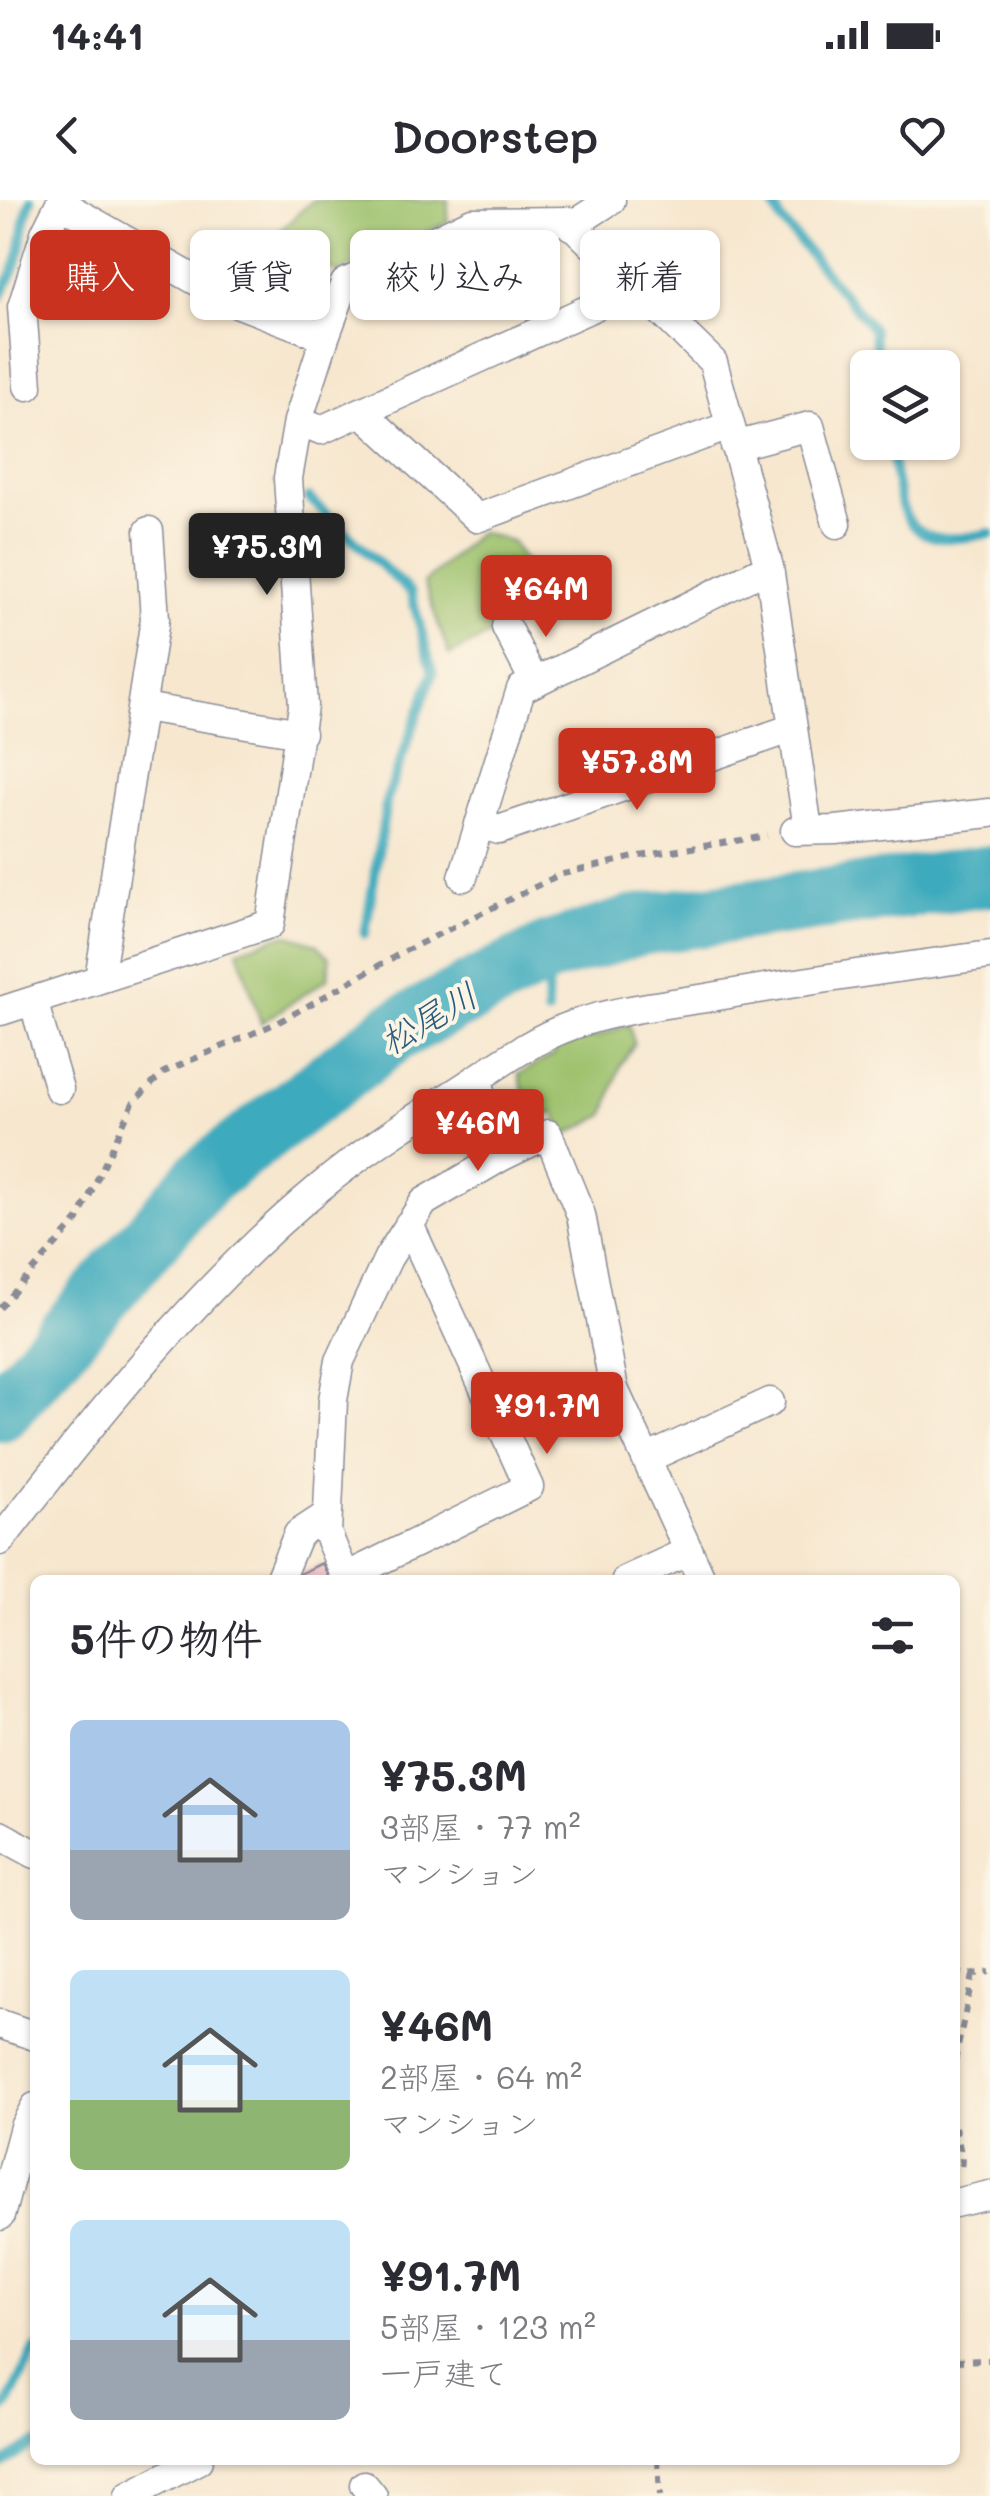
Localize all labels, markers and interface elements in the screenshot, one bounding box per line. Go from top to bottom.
text: 14:41 [50,10,144,60]
text: Doorstep [392,106,598,164]
icon: back [40,108,95,163]
icon: heart [895,108,950,163]
chip: 購入 [30,230,170,320]
chip: 賃貸 [190,230,330,320]
chip: 絞り込み [350,230,560,320]
chip: 新着 [580,230,720,320]
map controls [850,350,960,460]
button: layers [850,350,960,460]
pin: ¥75.3M [186,513,348,598]
text: ¥75.3M [211,524,323,566]
pin: ¥64M [487,555,605,640]
text: ¥64M [503,566,589,608]
pin: ¥57.8M [556,728,718,813]
text: ¥57.8M [580,739,694,781]
water label: 松尾川 [371,971,485,1063]
pin: ¥46M [419,1089,537,1174]
text: ¥46M [435,1100,521,1142]
pin: ¥91.7M [466,1372,628,1457]
text: ¥91.7M [493,1383,601,1425]
icon: filters [865,1608,920,1663]
text: 5件の物件 [70,1610,263,1665]
text: ¥75.3M [380,1747,528,1802]
icon: home [150,1760,270,1880]
text: 3部屋 · 77 m² [380,1805,581,1847]
text: マンション [380,1851,539,1893]
text: ¥46M [380,1997,494,2052]
icon: home [150,2010,270,2130]
text: 2部屋 · 64 m² [380,2055,582,2097]
text: マンション [380,2101,539,2143]
text: ¥91.7M [380,2247,522,2302]
icon: home [150,2260,270,2380]
text: 5部屋 · 123 m² [380,2305,596,2347]
text: 一戸建て [380,2351,508,2393]

